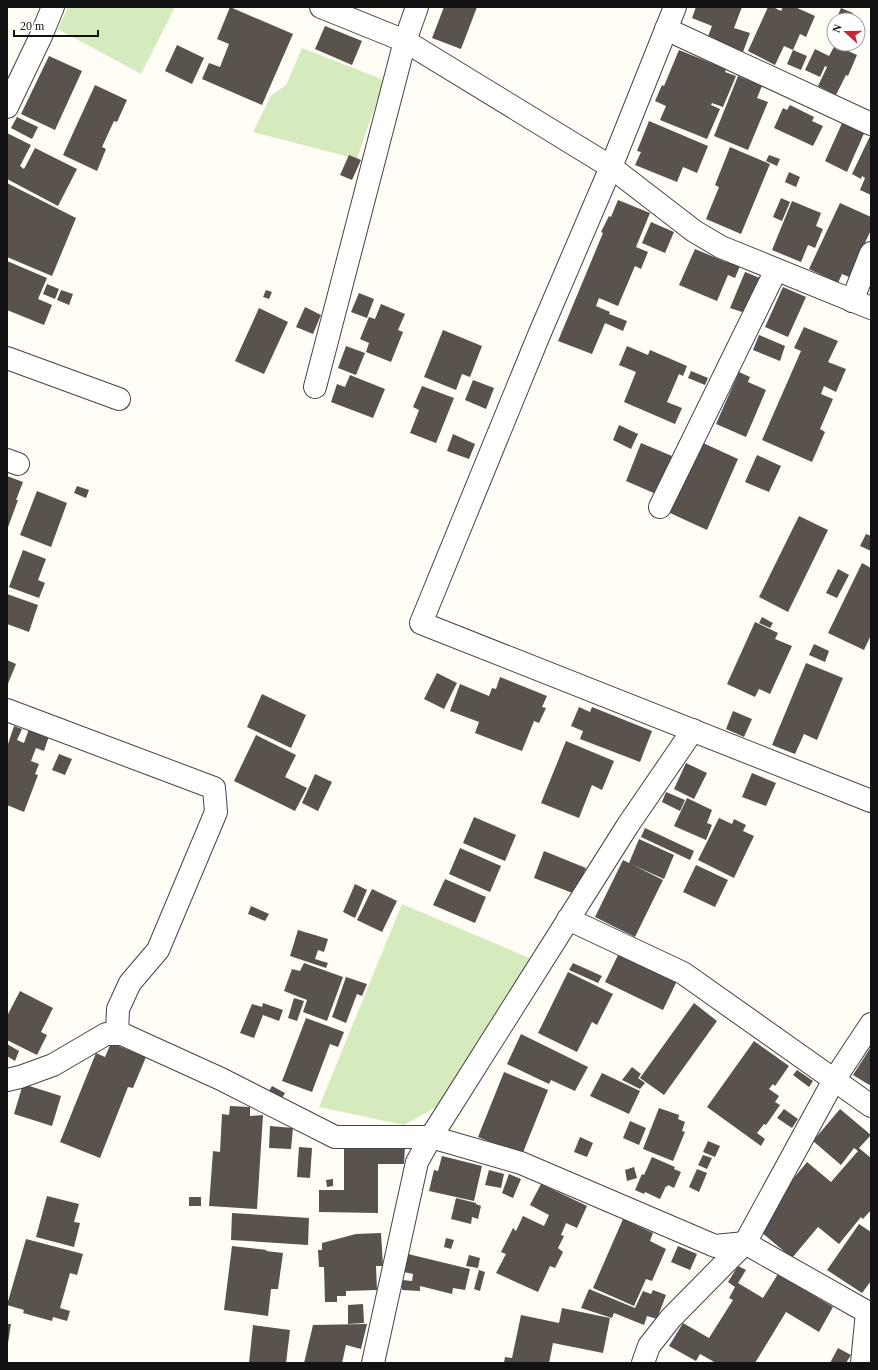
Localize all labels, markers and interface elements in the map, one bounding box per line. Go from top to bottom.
scale bar [14,12,98,38]
north arrow [826,12,866,52]
text: 20 m [20,19,45,33]
text: N [830,23,844,34]

